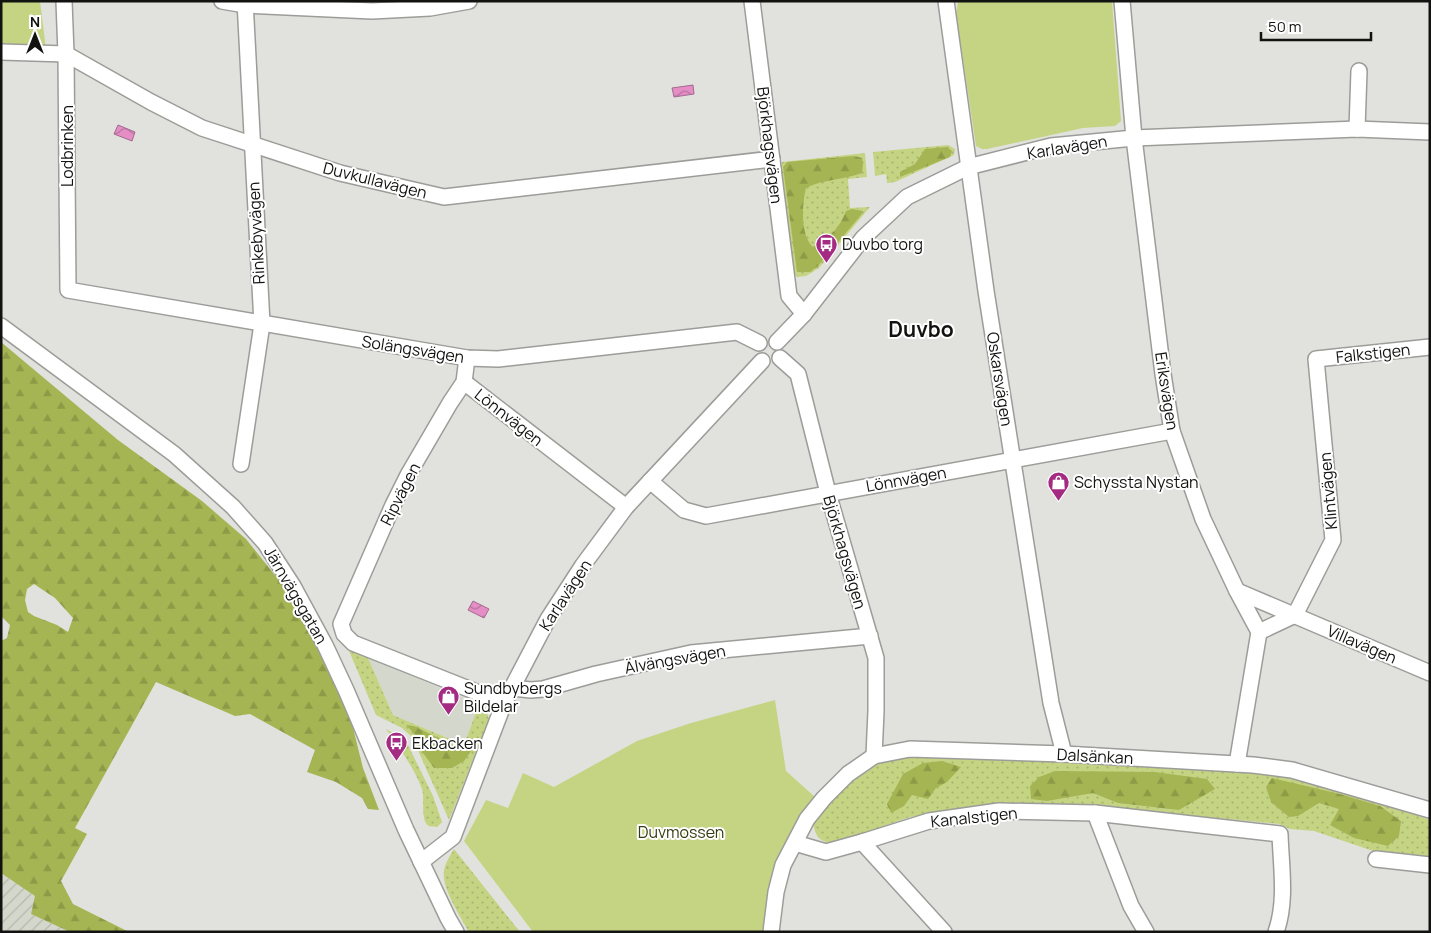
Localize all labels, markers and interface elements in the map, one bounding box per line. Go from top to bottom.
north arrow [10,10,60,60]
scale bar [1261,10,1371,42]
text: N [30,12,40,31]
text: 50 m [1268,16,1302,37]
street label: Björkhagsvägen [752,85,788,205]
street label: Lodbrinken [56,105,78,187]
street label: Karlavägen [1025,130,1109,164]
street label: Duvkullavägen [321,156,429,204]
street label: Rinkebyvägen [242,181,270,285]
bus stop icon: Duvbo torg [814,232,838,263]
place label: Duvbo torg [842,233,923,255]
district label: Duvbo [888,315,954,343]
street label: Solängsvägen [360,330,466,368]
street label: Oskarsvägen [982,330,1018,428]
street label: Falkstigen [1335,338,1411,368]
street label: Eriksvägen [1150,350,1184,432]
street label: Lönnvägen [470,383,548,451]
street label: Klintvägen [1314,451,1342,531]
street label: Ripvägen [375,459,425,529]
street label: Lönnvägen [864,461,948,497]
shop icon: Schyssta Nystan [1046,470,1070,501]
place label: Schyssta Nystan [1074,471,1199,493]
street label: Björkhagsvägen [818,492,872,612]
street label: Järnvägsgatan [259,542,333,648]
street label: Karlavägen [534,555,596,635]
street label: Villavägen [1324,619,1400,669]
street label: Älvängsvägen [623,639,727,679]
place label: Sundbybergs Bildelar [464,677,562,717]
shop icon: Sundbybergs Bildelar [436,685,460,716]
bus stop icon: Ekbacken [384,731,408,762]
place label: Ekbacken [412,732,483,754]
street label: Dalsänkan [1056,743,1134,769]
street label: Kanalstigen [930,802,1018,832]
park label: Duvmossen [638,821,724,843]

